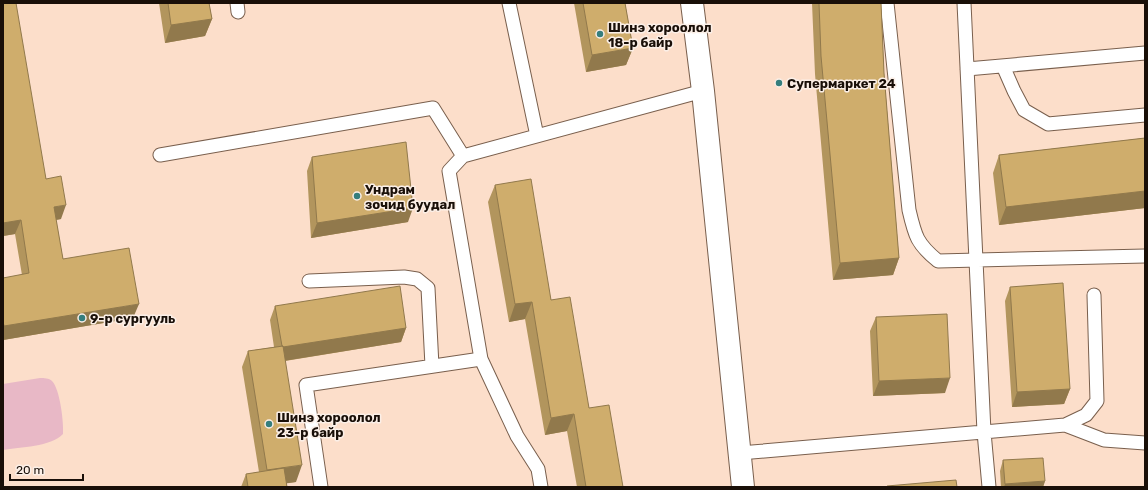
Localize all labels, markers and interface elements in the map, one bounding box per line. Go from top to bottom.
place label: Шинэ хороолол 18-р байр [608,20,712,50]
marker: Шинэ хороолол 18-р байр [595,29,605,39]
place label: Супермаркет 24 [787,76,896,91]
marker: Супермаркет 24 [774,78,784,88]
place label: Ундрам зочид буудал [365,182,455,212]
marker: Ундрам зочид буудал [352,191,362,201]
place label: 9-р сургууль [90,311,175,326]
marker: 9-р сургууль [77,313,87,323]
place label: Шинэ хороолол 23-р байр [277,410,381,440]
marker: Шинэ хороолол 23-р байр [264,419,274,429]
scale bar [10,456,83,482]
text: 20 m [16,463,44,477]

